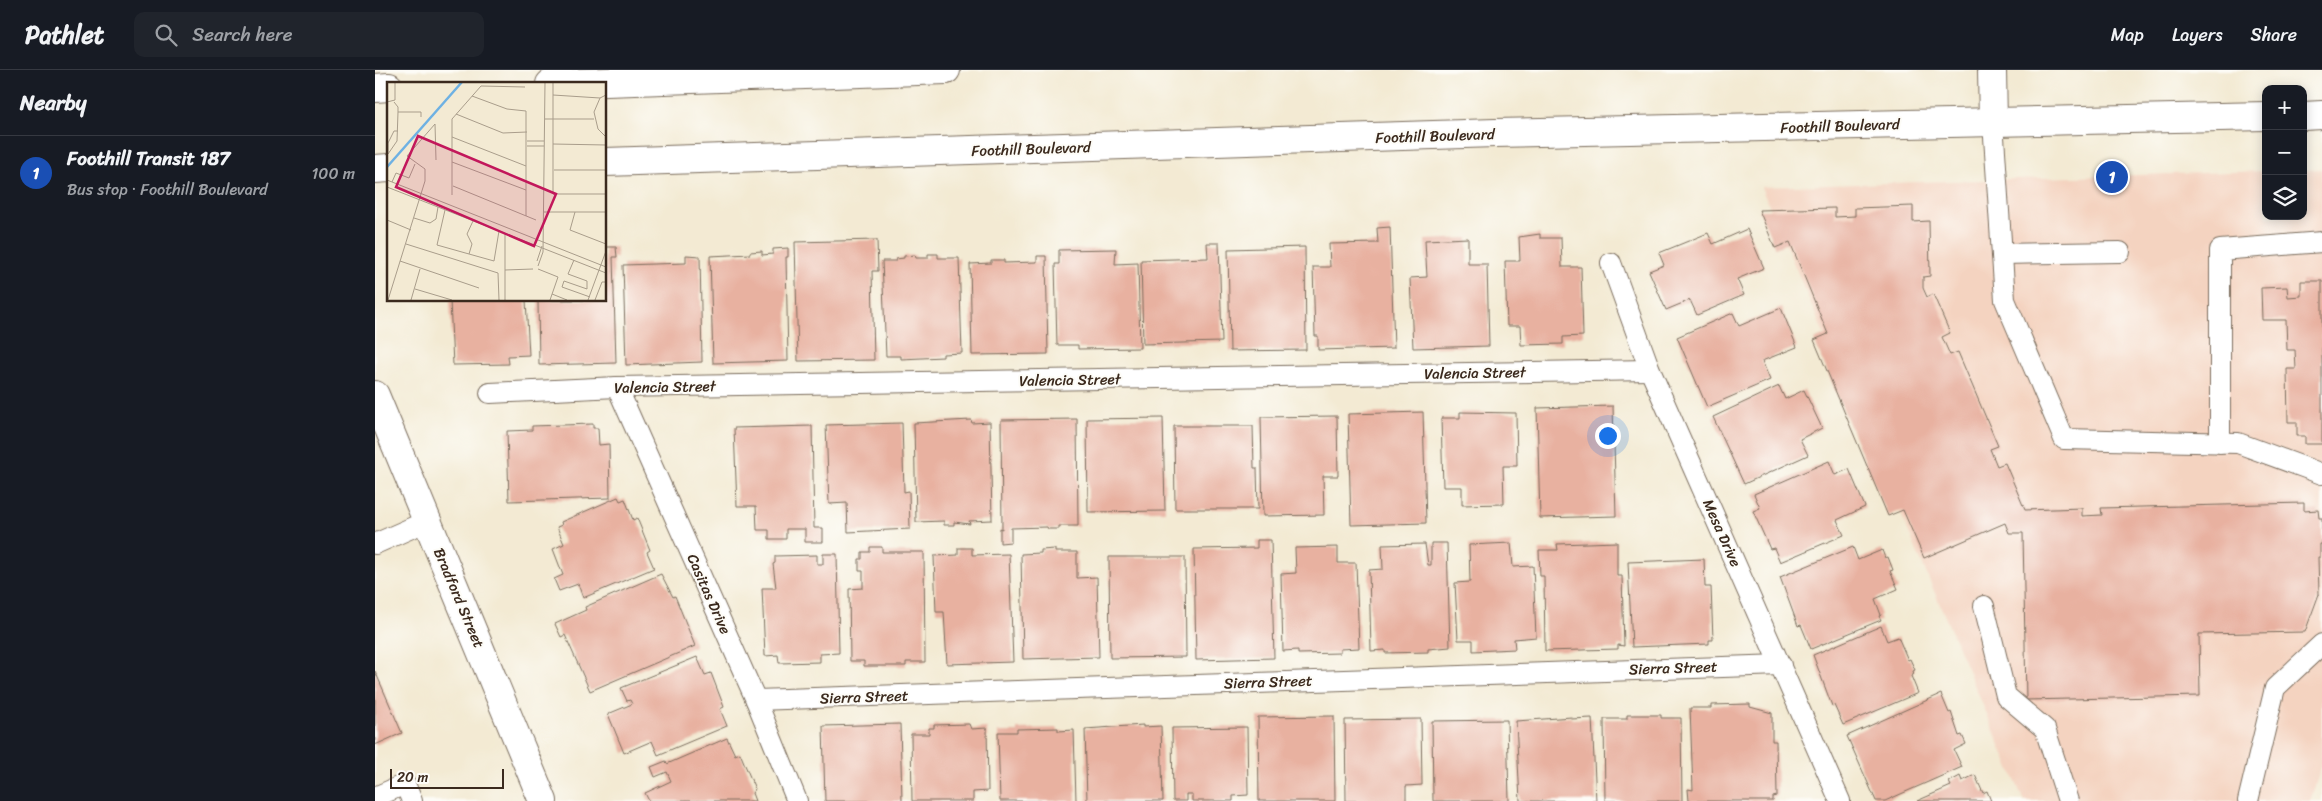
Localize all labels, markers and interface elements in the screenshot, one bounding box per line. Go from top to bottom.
search box [134,12,484,57]
text: Pathlet [25,14,104,56]
text: Search here [192,18,292,51]
text: Map [2111,19,2144,51]
text: Layers [2172,19,2223,51]
text: Share [2251,19,2297,51]
icon: search [152,21,180,49]
inset map [387,82,606,301]
text: Nearby [20,84,86,122]
map controls [2262,85,2307,220]
button: + [2262,85,2307,130]
street label: Foothill Boulevard [1780,111,1901,141]
street label: Foothill Boulevard [1375,121,1496,151]
button: − [2262,130,2307,175]
street label: Foothill Boulevard [971,134,1092,164]
text: Foothill Transit 187 [67,142,230,175]
pin: 1 [2096,158,2128,196]
text: 1 [33,159,39,188]
text: 100 m [311,159,355,188]
text: Bus stop · Foothill Boulevard [67,175,268,204]
button: layers [2262,175,2307,220]
street label: Valencia Street [1424,359,1527,387]
street label: Valencia Street [1019,366,1122,394]
street label: Valencia Street [614,373,717,401]
your location [1595,423,1621,449]
street label: Mesa Drive [1695,495,1749,572]
street label: Bradford Street [426,544,492,653]
street label: Casitas Drive [680,549,738,639]
street label: Sierra Street [1628,653,1718,683]
street label: Sierra Street [1223,667,1313,697]
street label: Sierra Street [819,682,909,712]
text: 20 m [397,765,428,790]
scale bar [390,766,504,789]

